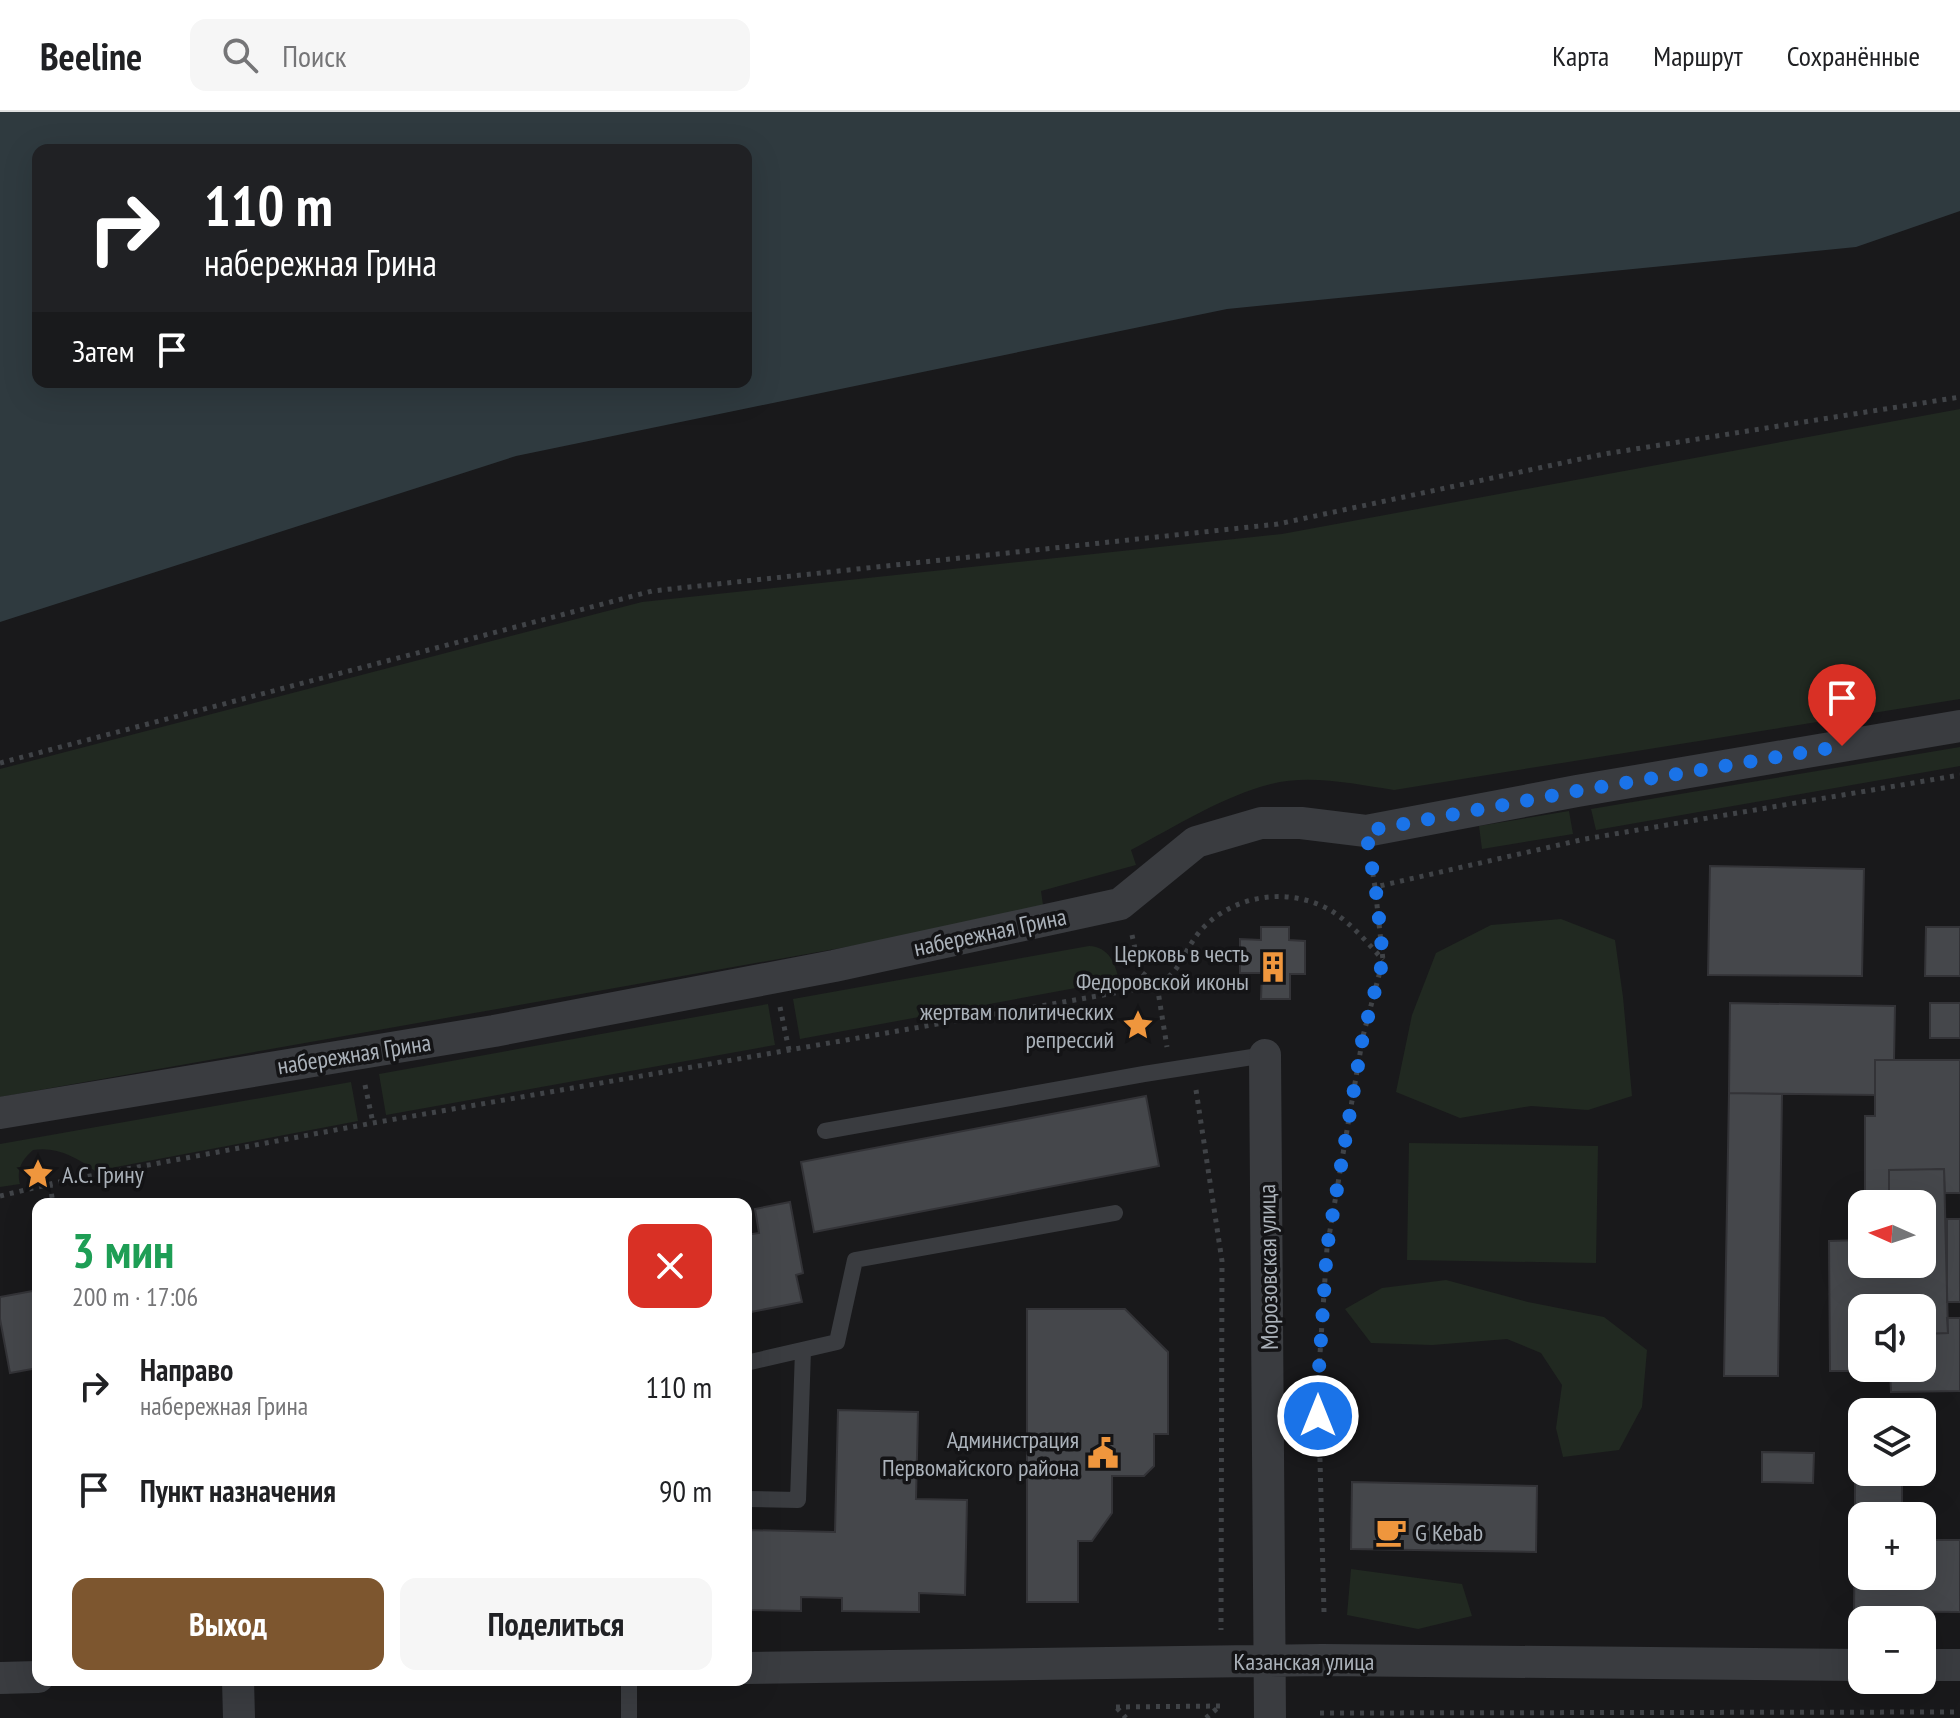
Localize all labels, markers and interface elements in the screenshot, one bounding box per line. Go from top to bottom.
search box [190,19,750,91]
text: Beeline [40,31,142,80]
icon: search [218,33,262,77]
text: Поиск [282,36,346,75]
text: Карта [1552,37,1609,74]
text: Маршрут [1653,37,1743,74]
text: Сохранённые [1787,37,1920,74]
text: 110 m [204,169,333,241]
icon: right [72,176,176,280]
text: набережная Грина [204,239,437,286]
icon: arrive [150,328,194,372]
text: Затем [72,331,134,370]
pin [1808,664,1876,746]
icon: arrive [1820,676,1864,720]
street label: набережная Грина [911,901,1069,963]
place label: Церковь в честь Федоровской иконы [1076,938,1249,997]
building icon: Церковь в честь Федоровской иконы [1256,950,1290,984]
place label: жертвам политических репрессий [920,996,1114,1055]
place icon: жертвам политических репрессий [1121,1008,1155,1042]
street label: набережная Грина [275,1027,433,1081]
place icon: А.С. Грину [21,1157,55,1191]
place label: А.С. Грину [62,1159,144,1190]
street label: Морозовская улица [1251,1184,1285,1350]
north arrow [1848,1190,1936,1278]
map controls [1848,1190,1936,1694]
text: 3 мин [72,1219,174,1281]
button: close [628,1224,712,1308]
text: 200 m · 17:06 [72,1280,198,1313]
button: sound [1848,1294,1936,1382]
text: Направо [140,1350,233,1389]
icon: right [72,1364,116,1408]
text: 110 m [646,1367,712,1406]
position arrow [1276,1374,1360,1458]
text: набережная Грина [140,1389,308,1422]
button: layers [1848,1398,1936,1486]
place label: Администрация Первомайского района [882,1424,1079,1483]
public building icon: Администрация Первомайского района [1086,1436,1120,1470]
icon: arrive [72,1468,116,1512]
text: Пункт назначения [140,1471,336,1510]
text: 90 m [659,1471,712,1510]
button: + [1848,1502,1936,1590]
cafe icon: G Kebab [1374,1515,1408,1549]
place label: G Kebab [1415,1517,1483,1548]
button: Выход [72,1578,384,1670]
button: Поделиться [400,1578,712,1670]
button: − [1848,1606,1936,1694]
street label: Казанская улица [1234,1646,1374,1677]

